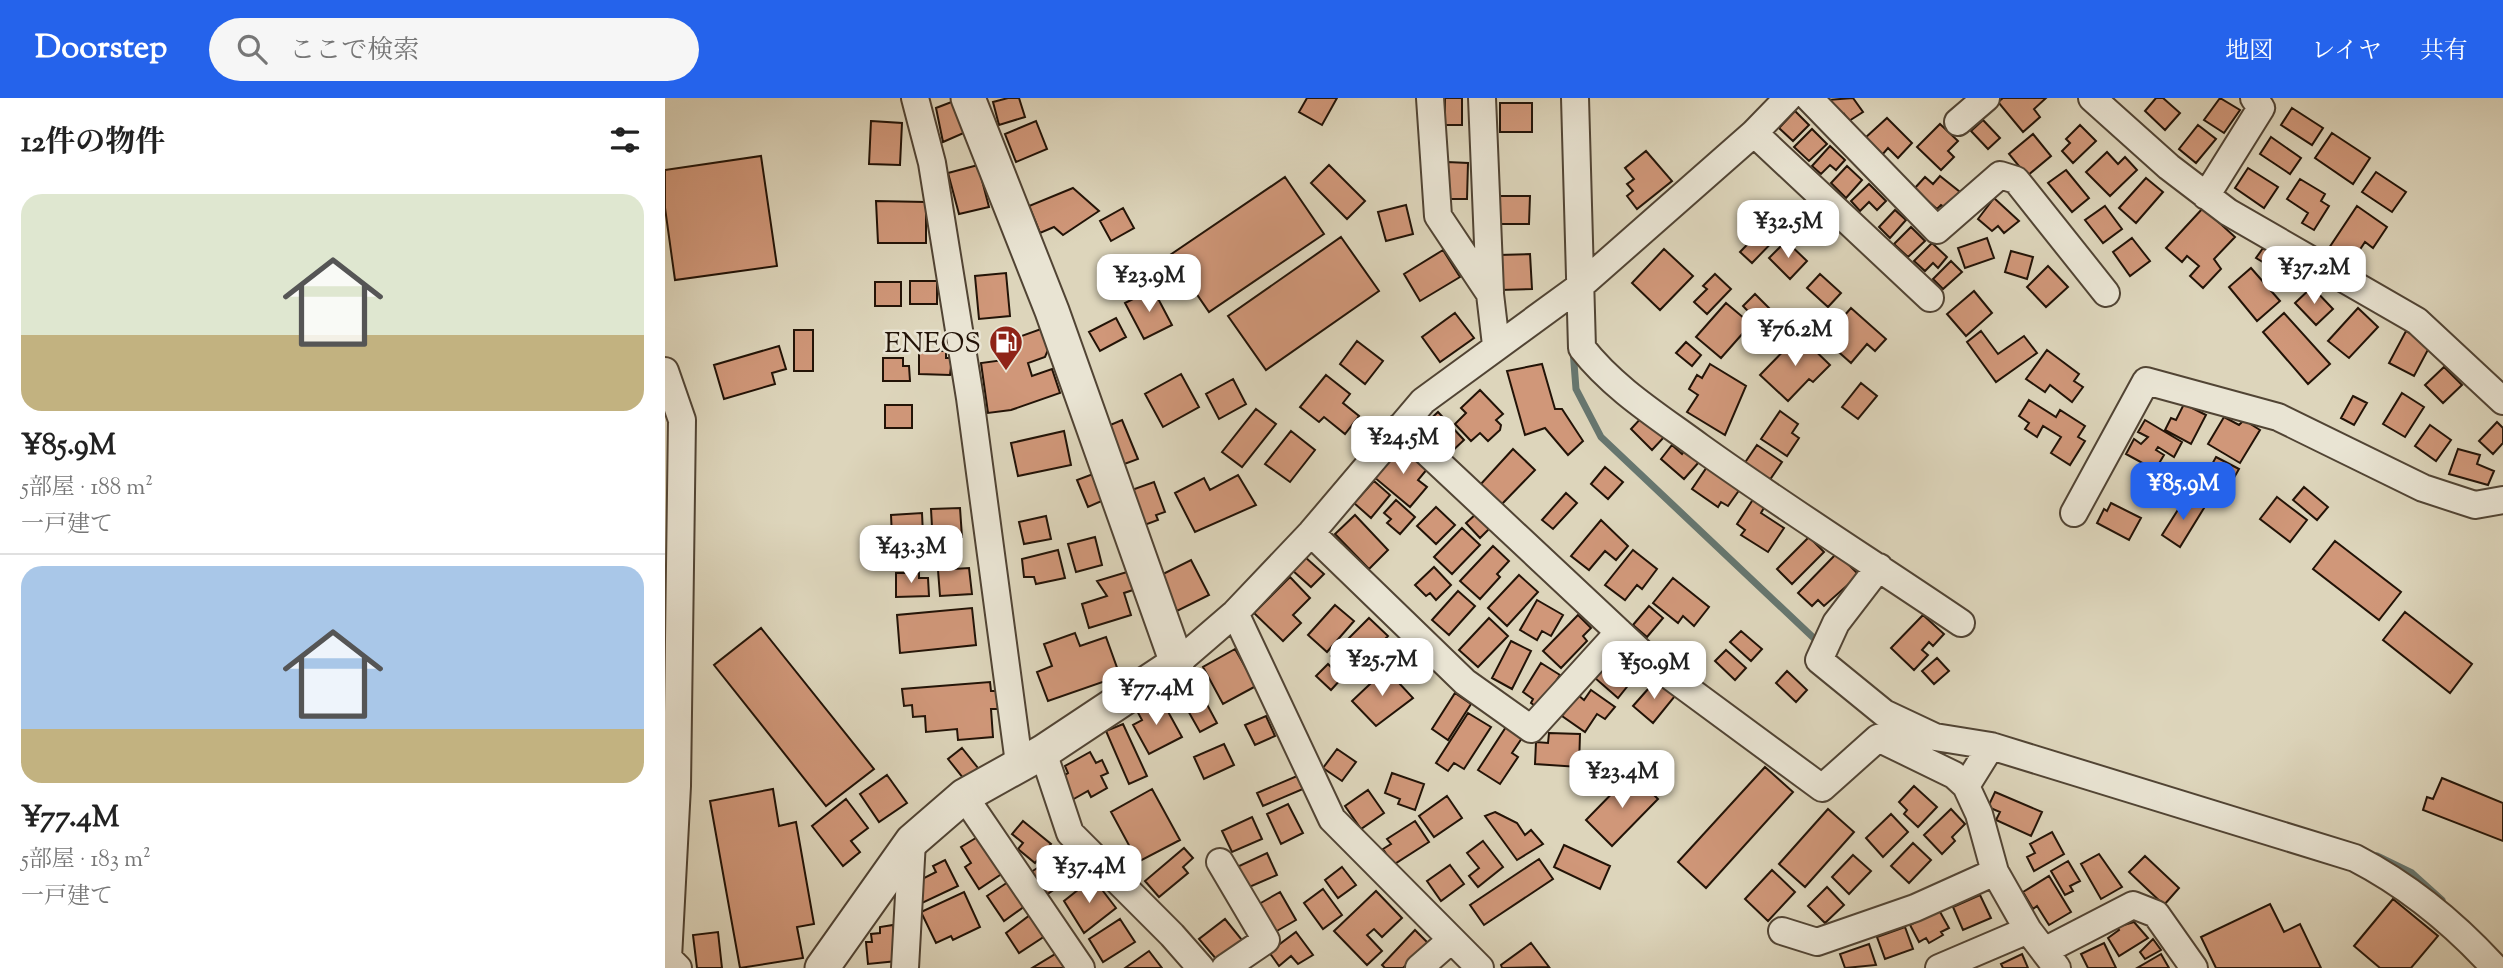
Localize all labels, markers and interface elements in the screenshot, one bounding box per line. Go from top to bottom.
search box [209,18,699,81]
text: Doorstep [35,25,167,73]
icon: search [233,30,271,68]
text: ここで検索 [289,33,419,70]
text: 地図 [2225,35,2273,69]
text: レイヤ [2311,35,2382,69]
text: 共有 [2420,35,2468,69]
icon: filters [606,121,644,159]
text: 12件の物件 [21,122,165,165]
pin: ¥32.5M [1731,200,1845,260]
text: ¥32.5M [1753,206,1823,239]
icon: home [270,239,396,365]
pin: ¥37.2M [2257,246,2371,306]
text: ¥37.2M [2278,252,2350,285]
pin: ¥23.9M [1092,254,1206,314]
text: ¥23.9M [1113,260,1185,293]
pin: ¥76.2M [1738,308,1852,368]
text: ¥76.2M [1757,314,1833,347]
fuel station icon: ENEOS [987,323,1025,372]
place label: ENEOS [884,325,981,365]
pin: ¥24.5M [1346,416,1460,476]
text: ¥24.5M [1367,422,1439,455]
text: ¥85.9M [21,425,116,468]
pin: ¥85.9M [2126,462,2240,522]
text: ¥85.9M [2147,468,2219,501]
text: 5部屋 · 188 m² [21,472,153,505]
text: 一戸建て [21,509,113,542]
pin: ¥43.3M [854,526,968,585]
text: ¥43.3M [876,531,946,564]
icon: home [270,611,396,737]
pin: ¥25.7M [1325,638,1439,698]
pin: ¥50.9M [1597,642,1711,701]
text: ¥25.7M [1346,644,1418,677]
text: ¥50.9M [1618,647,1690,680]
pin: ¥77.4M [1099,668,1213,727]
text: ¥77.4M [1118,673,1194,706]
pin: ¥23.4M [1565,750,1679,810]
text: ¥23.4M [1585,756,1659,789]
text: ¥77.4M [21,797,119,840]
text: 5部屋 · 183 m² [21,844,151,877]
pin: ¥37.4M [1032,846,1146,905]
text: ¥37.4M [1052,851,1126,884]
text: 一戸建て [21,881,113,914]

